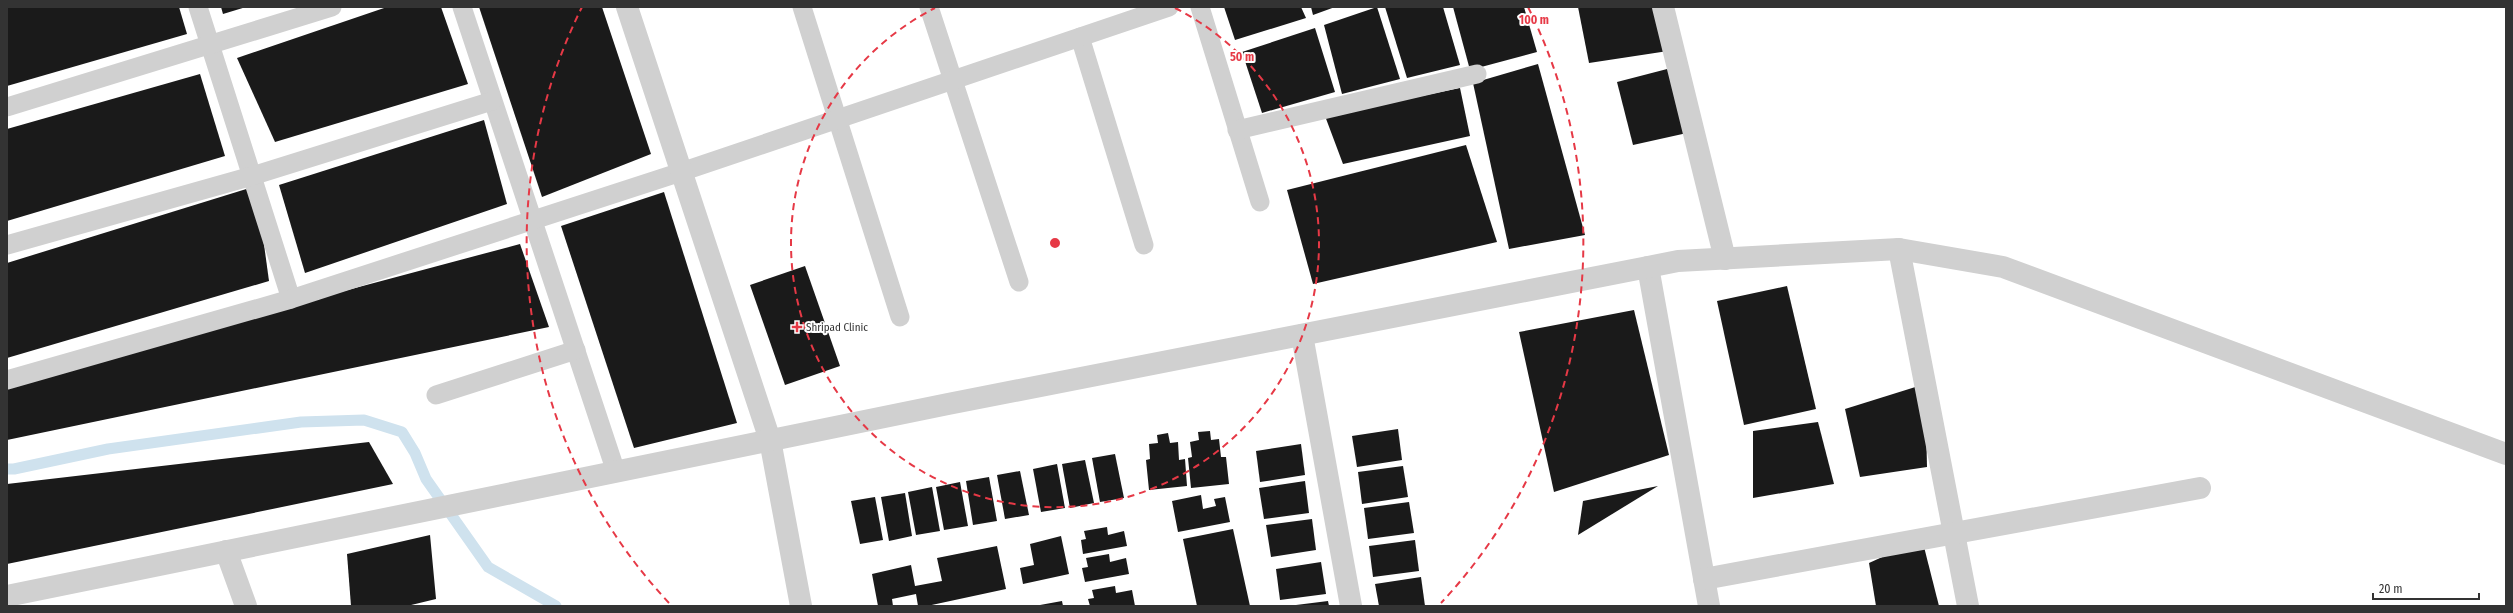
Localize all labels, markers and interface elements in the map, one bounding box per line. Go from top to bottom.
text: 100 m [1519,13,1549,27]
text: 50 m [1230,50,1254,64]
centre of rings [1048,236,1062,250]
marker: Shripad Clinic [791,321,803,333]
place label: Shripad Clinic [806,321,868,334]
scale bar [2373,575,2479,601]
text: 20 m [2379,582,2403,596]

